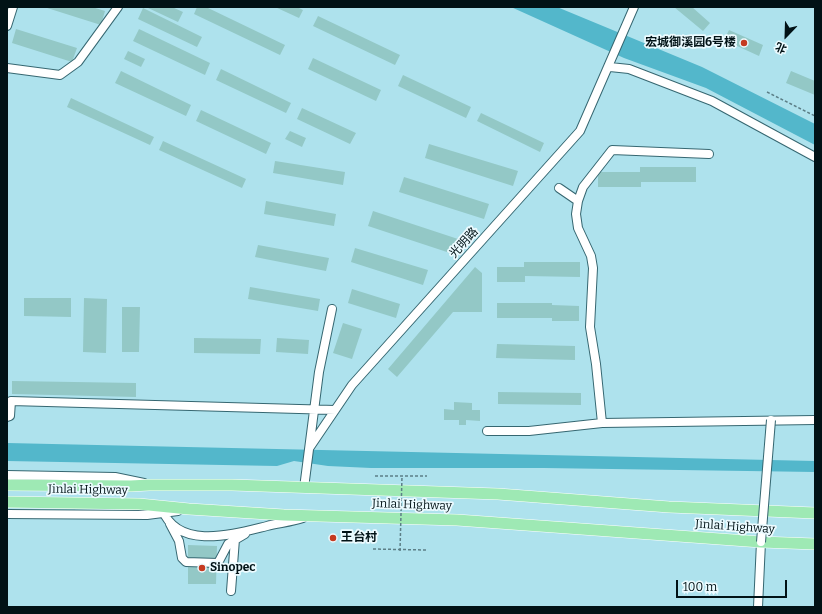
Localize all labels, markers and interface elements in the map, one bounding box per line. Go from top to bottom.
north arrow [766,16,806,56]
place label: 宏城御溪园6号楼 [645,36,736,50]
marker: 宏城御溪园6号楼 [739,38,749,48]
text: 北 [774,39,789,56]
street label: 光明路 [447,225,481,261]
street label: Jinlai Highway [48,482,128,498]
street label: Jinlai Highway [372,496,452,514]
street label: Jinlai Highway [695,517,775,537]
place label: 王台村 [341,531,377,545]
marker: 王台村 [328,533,338,543]
place label: Sinopec [210,561,255,575]
marker: Sinopec [197,563,207,573]
scale bar [678,572,789,598]
text: 100 m [683,580,717,594]

